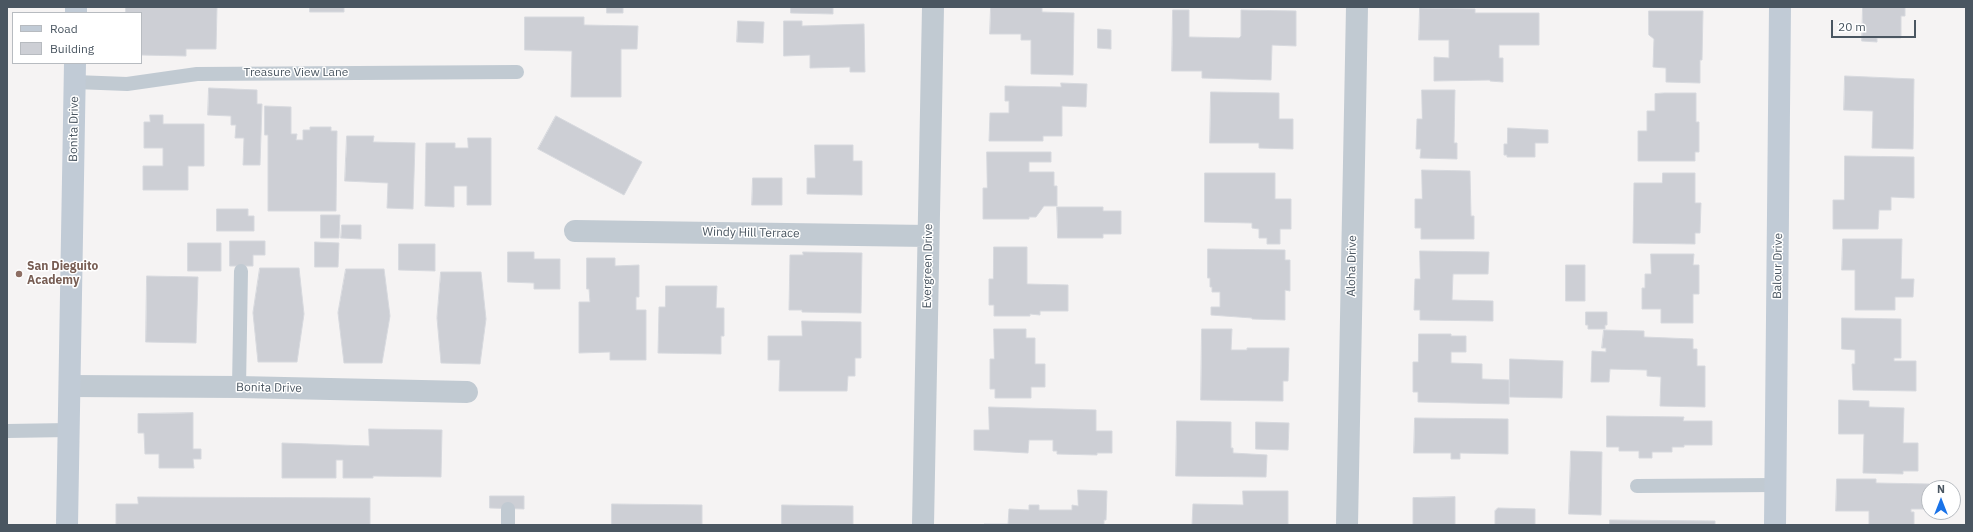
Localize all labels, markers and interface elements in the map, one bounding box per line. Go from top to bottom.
legend [12,12,142,64]
scale bar [1833,12,1918,38]
text: 20 m [1838,19,1866,34]
text: Road [50,21,78,36]
text: Building [50,41,94,56]
street label: Treasure View Lane [244,66,348,80]
street label: Bonita Drive [66,96,82,162]
street label: Evergreen Drive [920,223,936,309]
street label: Windy Hill Terrace [702,225,800,241]
street label: Balour Drive [1770,233,1786,299]
street label: Aloha Drive [1344,235,1360,297]
place label: San Dieguito Academy [27,260,98,288]
marker: San Dieguito Academy [14,269,24,279]
street label: Bonita Drive [236,380,302,396]
north arrow [1921,480,1961,520]
text: N [1937,482,1945,496]

